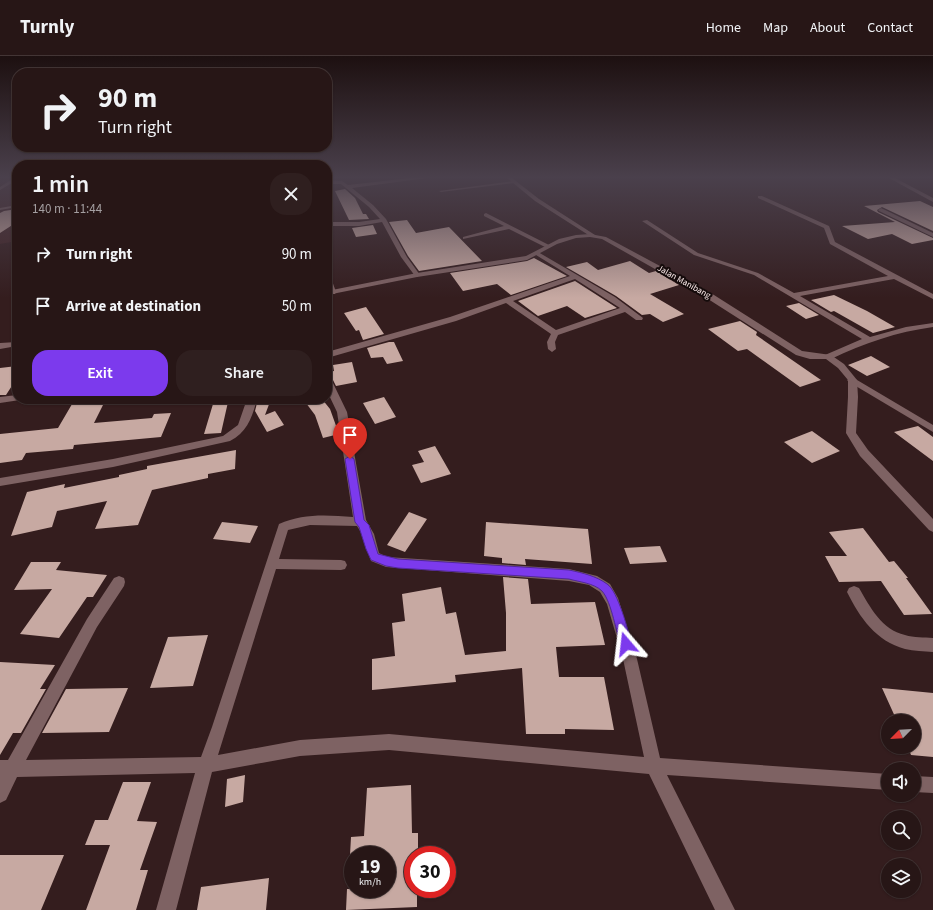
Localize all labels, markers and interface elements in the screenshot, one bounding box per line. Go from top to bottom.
text: Turnly [20,14,74,41]
text: Home [706,18,741,38]
text: Map [763,18,788,38]
text: About [810,18,845,38]
text: Contact [867,18,913,38]
text: 90 m [98,78,157,118]
icon: right [32,84,84,136]
text: Turn right [98,115,172,140]
text: 1 min [32,167,89,202]
button: close [270,173,312,215]
text: 140 m · 11:44 [32,200,102,218]
icon: right [32,243,54,265]
text: Turn right [66,244,132,265]
text: 90 m [282,244,312,265]
street label: Jalan Manibang [655,262,714,302]
icon: arrive [32,295,54,317]
text: Arrive at destination [66,296,201,317]
text: 50 m [282,296,312,317]
button: Exit [32,350,168,396]
button: Share [176,350,312,396]
pin [333,418,367,459]
icon: arrive [339,424,361,446]
position arrow [605,623,647,665]
north arrow [881,714,921,754]
map controls [881,714,921,898]
button: sound [881,762,921,802]
button: search [881,810,921,850]
speed limit sign: 30 [404,846,456,898]
text: 19 [359,853,381,881]
button: layers [881,858,921,898]
text: km/h [359,875,381,889]

